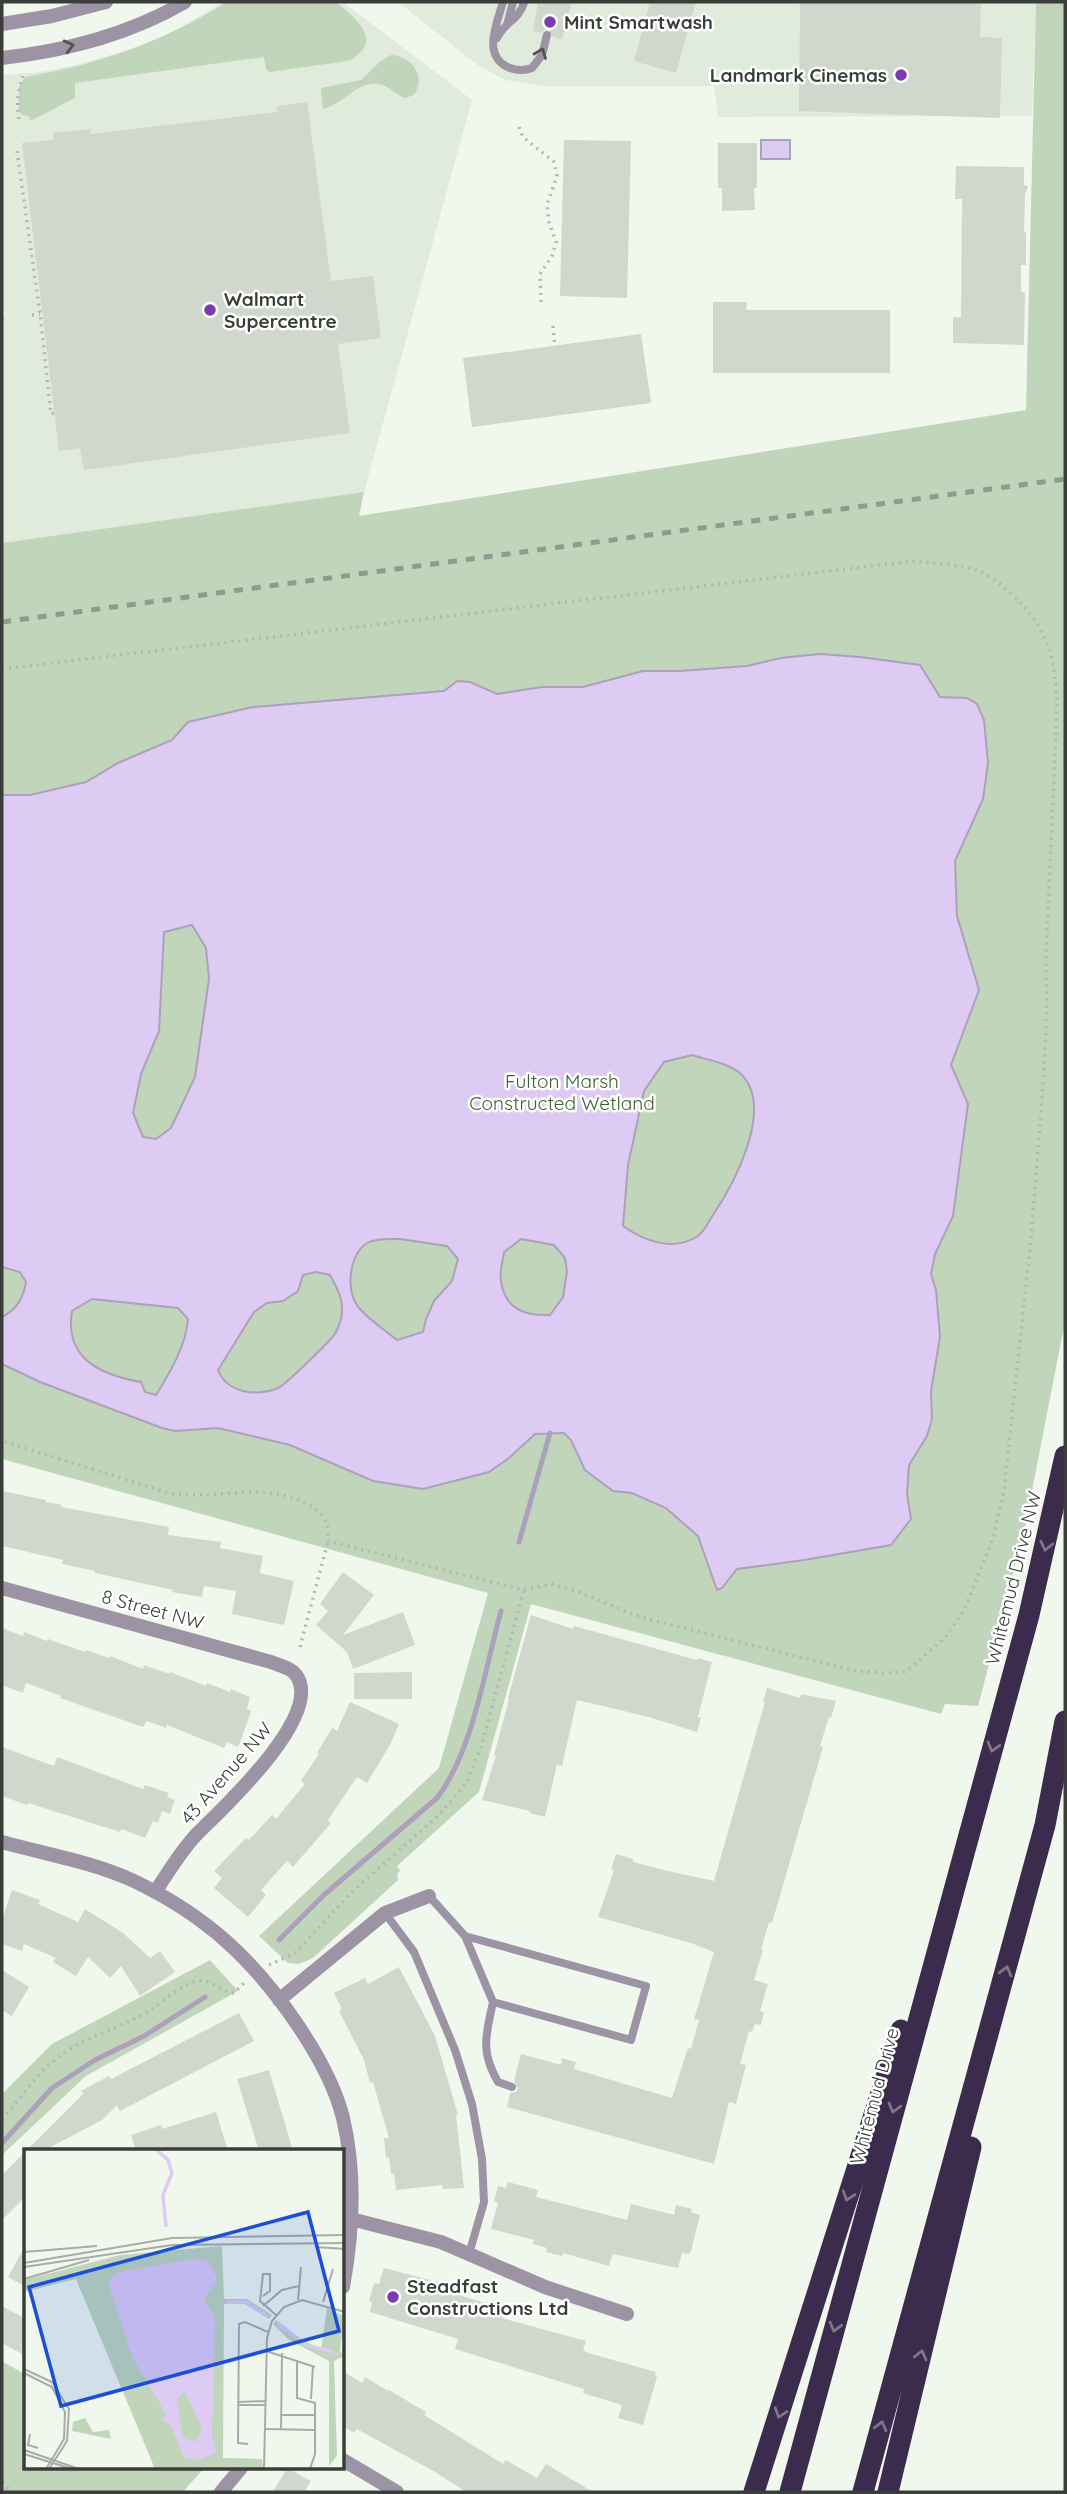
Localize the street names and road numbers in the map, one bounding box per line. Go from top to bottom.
street label: Whitemud Drive NW [980,1489,1046,1667]
street label: 8 Street NW [99,1584,207,1634]
street label: 43 Avenue NW [175,1717,277,1829]
street label: Whitemud Drive [844,2025,904,2167]

